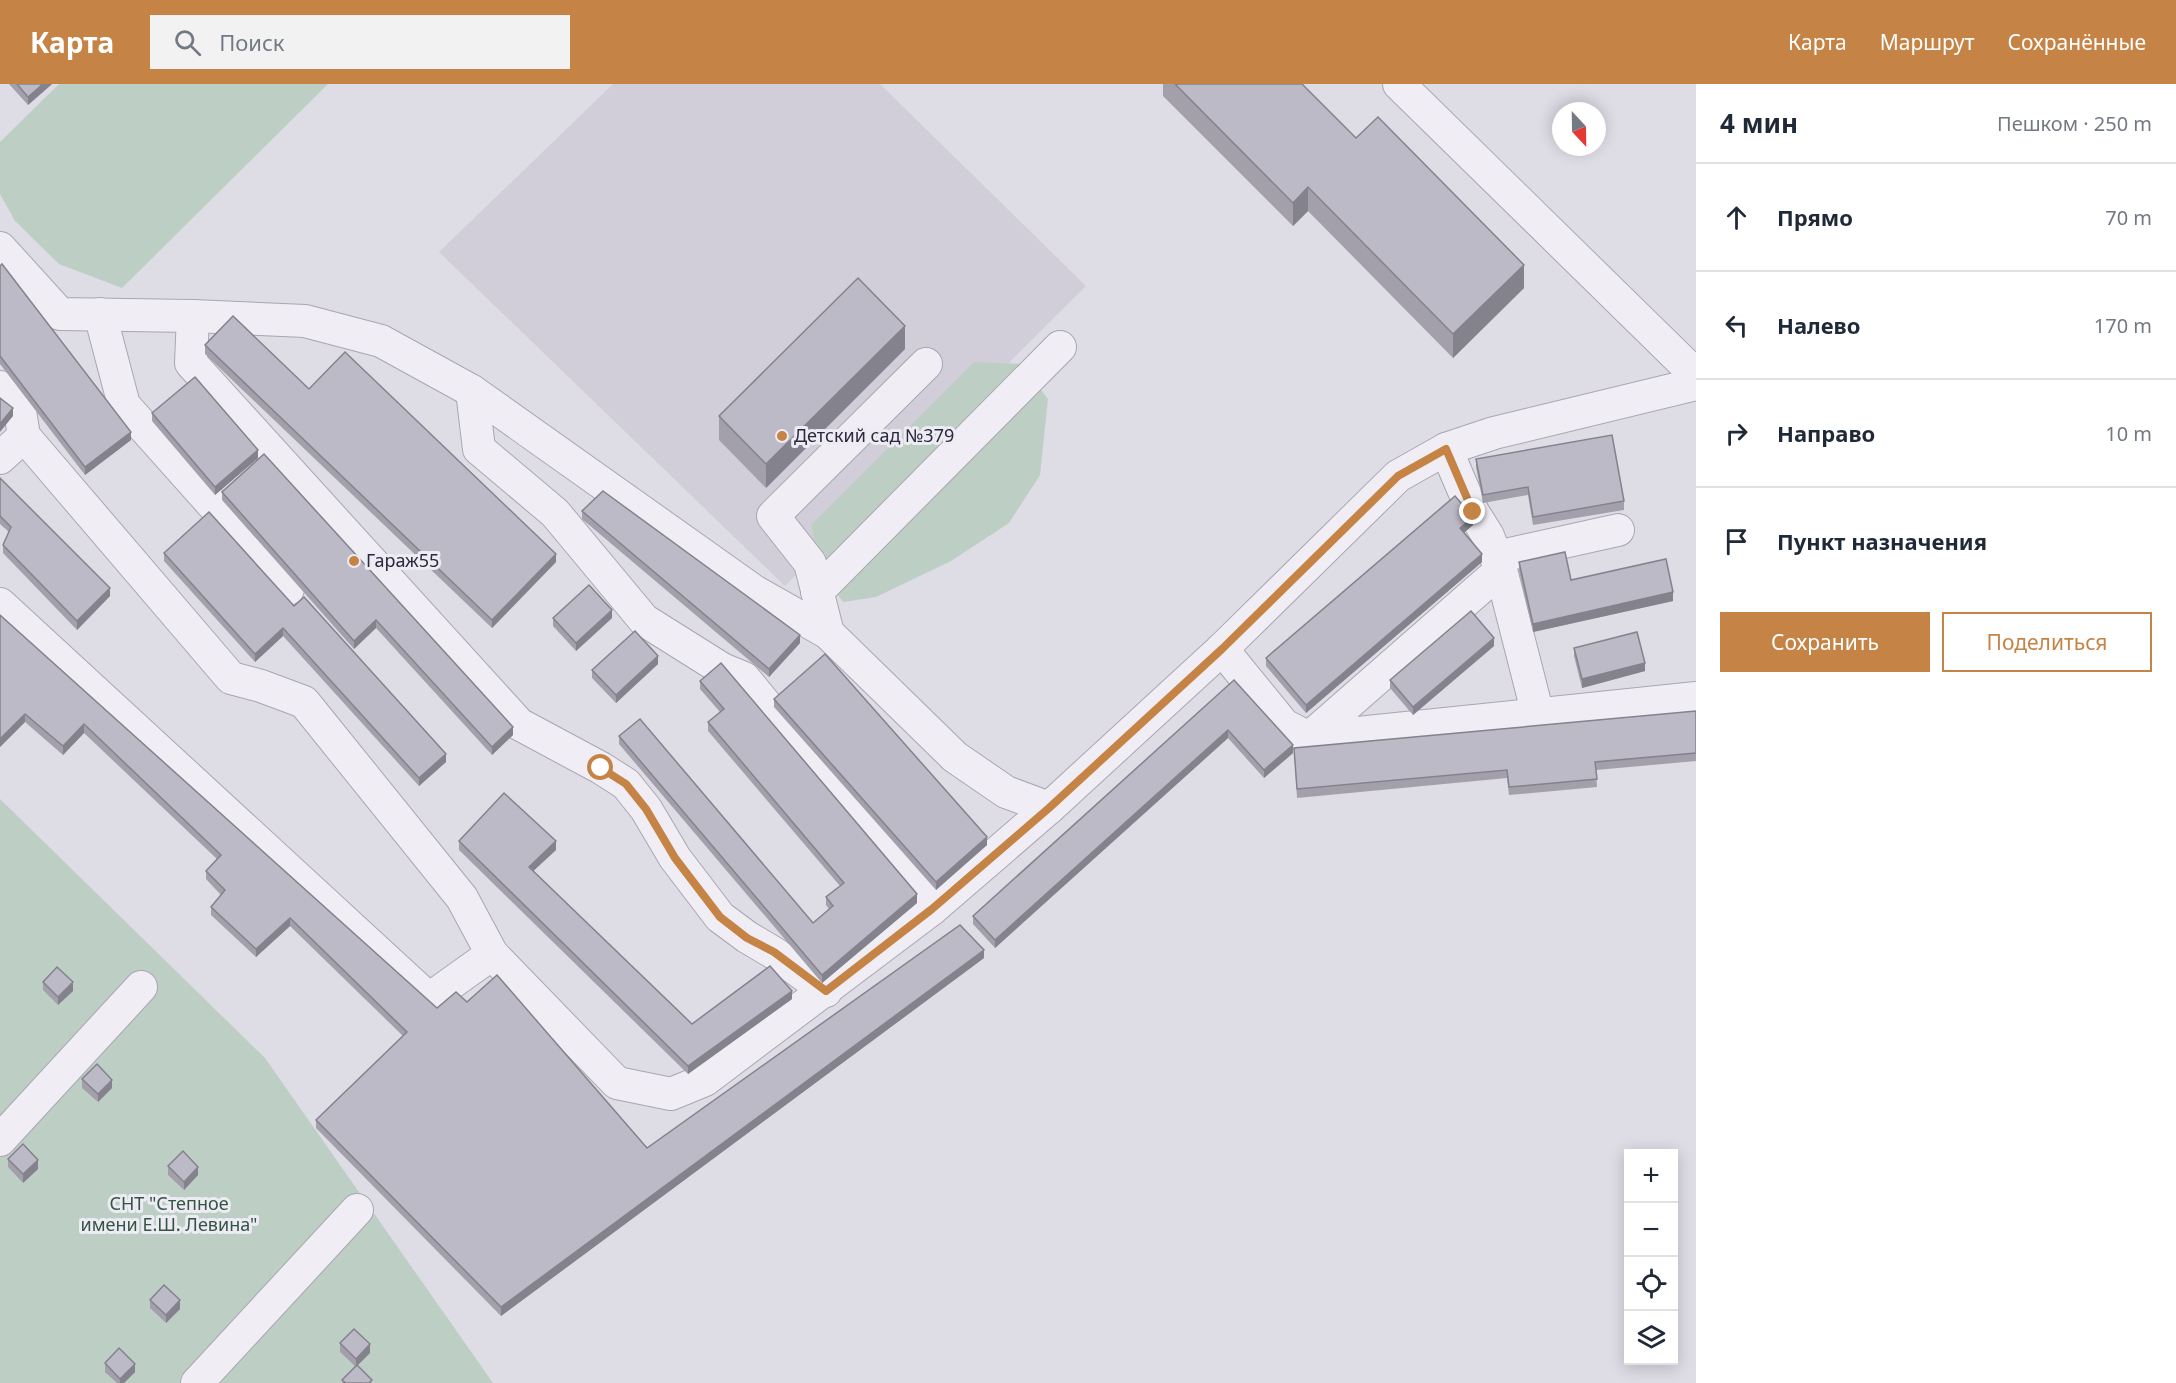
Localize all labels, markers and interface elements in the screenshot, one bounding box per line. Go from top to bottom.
search box [150,15,570,69]
text: Карта [30,23,114,61]
icon: search [171,26,204,59]
text: Поиск [219,27,285,57]
text: Карта [1788,28,1847,56]
text: Маршрут [1880,28,1975,56]
text: Сохранённые [2008,28,2146,56]
north arrow [1552,102,1606,156]
text: 4 мин [1720,105,1798,141]
text: Пешком · 250 m [1997,110,2152,137]
icon: ahead [1720,201,1753,234]
text: Прямо [1777,202,1853,232]
text: 70 m [2105,204,2152,231]
icon: left [1720,309,1753,342]
text: Налево [1777,310,1860,340]
text: 170 m [2094,312,2152,339]
icon: right [1720,417,1753,450]
text: Направо [1777,418,1875,448]
text: 10 m [2105,420,2152,447]
place label: Детский сад №379 [794,423,954,447]
marker: Детский сад №379 [775,429,789,443]
route end [1459,498,1485,524]
icon: arrive [1720,525,1753,558]
text: Пункт назначения [1777,526,1987,556]
place label: Гараж55 [366,548,439,572]
marker: Гараж55 [347,554,361,568]
button: Сохранить [1720,612,1930,672]
button: Поделиться [1942,612,2152,672]
route start [587,754,613,780]
map controls [1624,1149,1678,1365]
button: + [1624,1149,1678,1203]
park label: СНТ "Степное имени Е.Ш. Левина" [81,1191,257,1236]
button: − [1624,1203,1678,1257]
button: locate [1624,1257,1678,1311]
button: layers [1624,1311,1678,1365]

